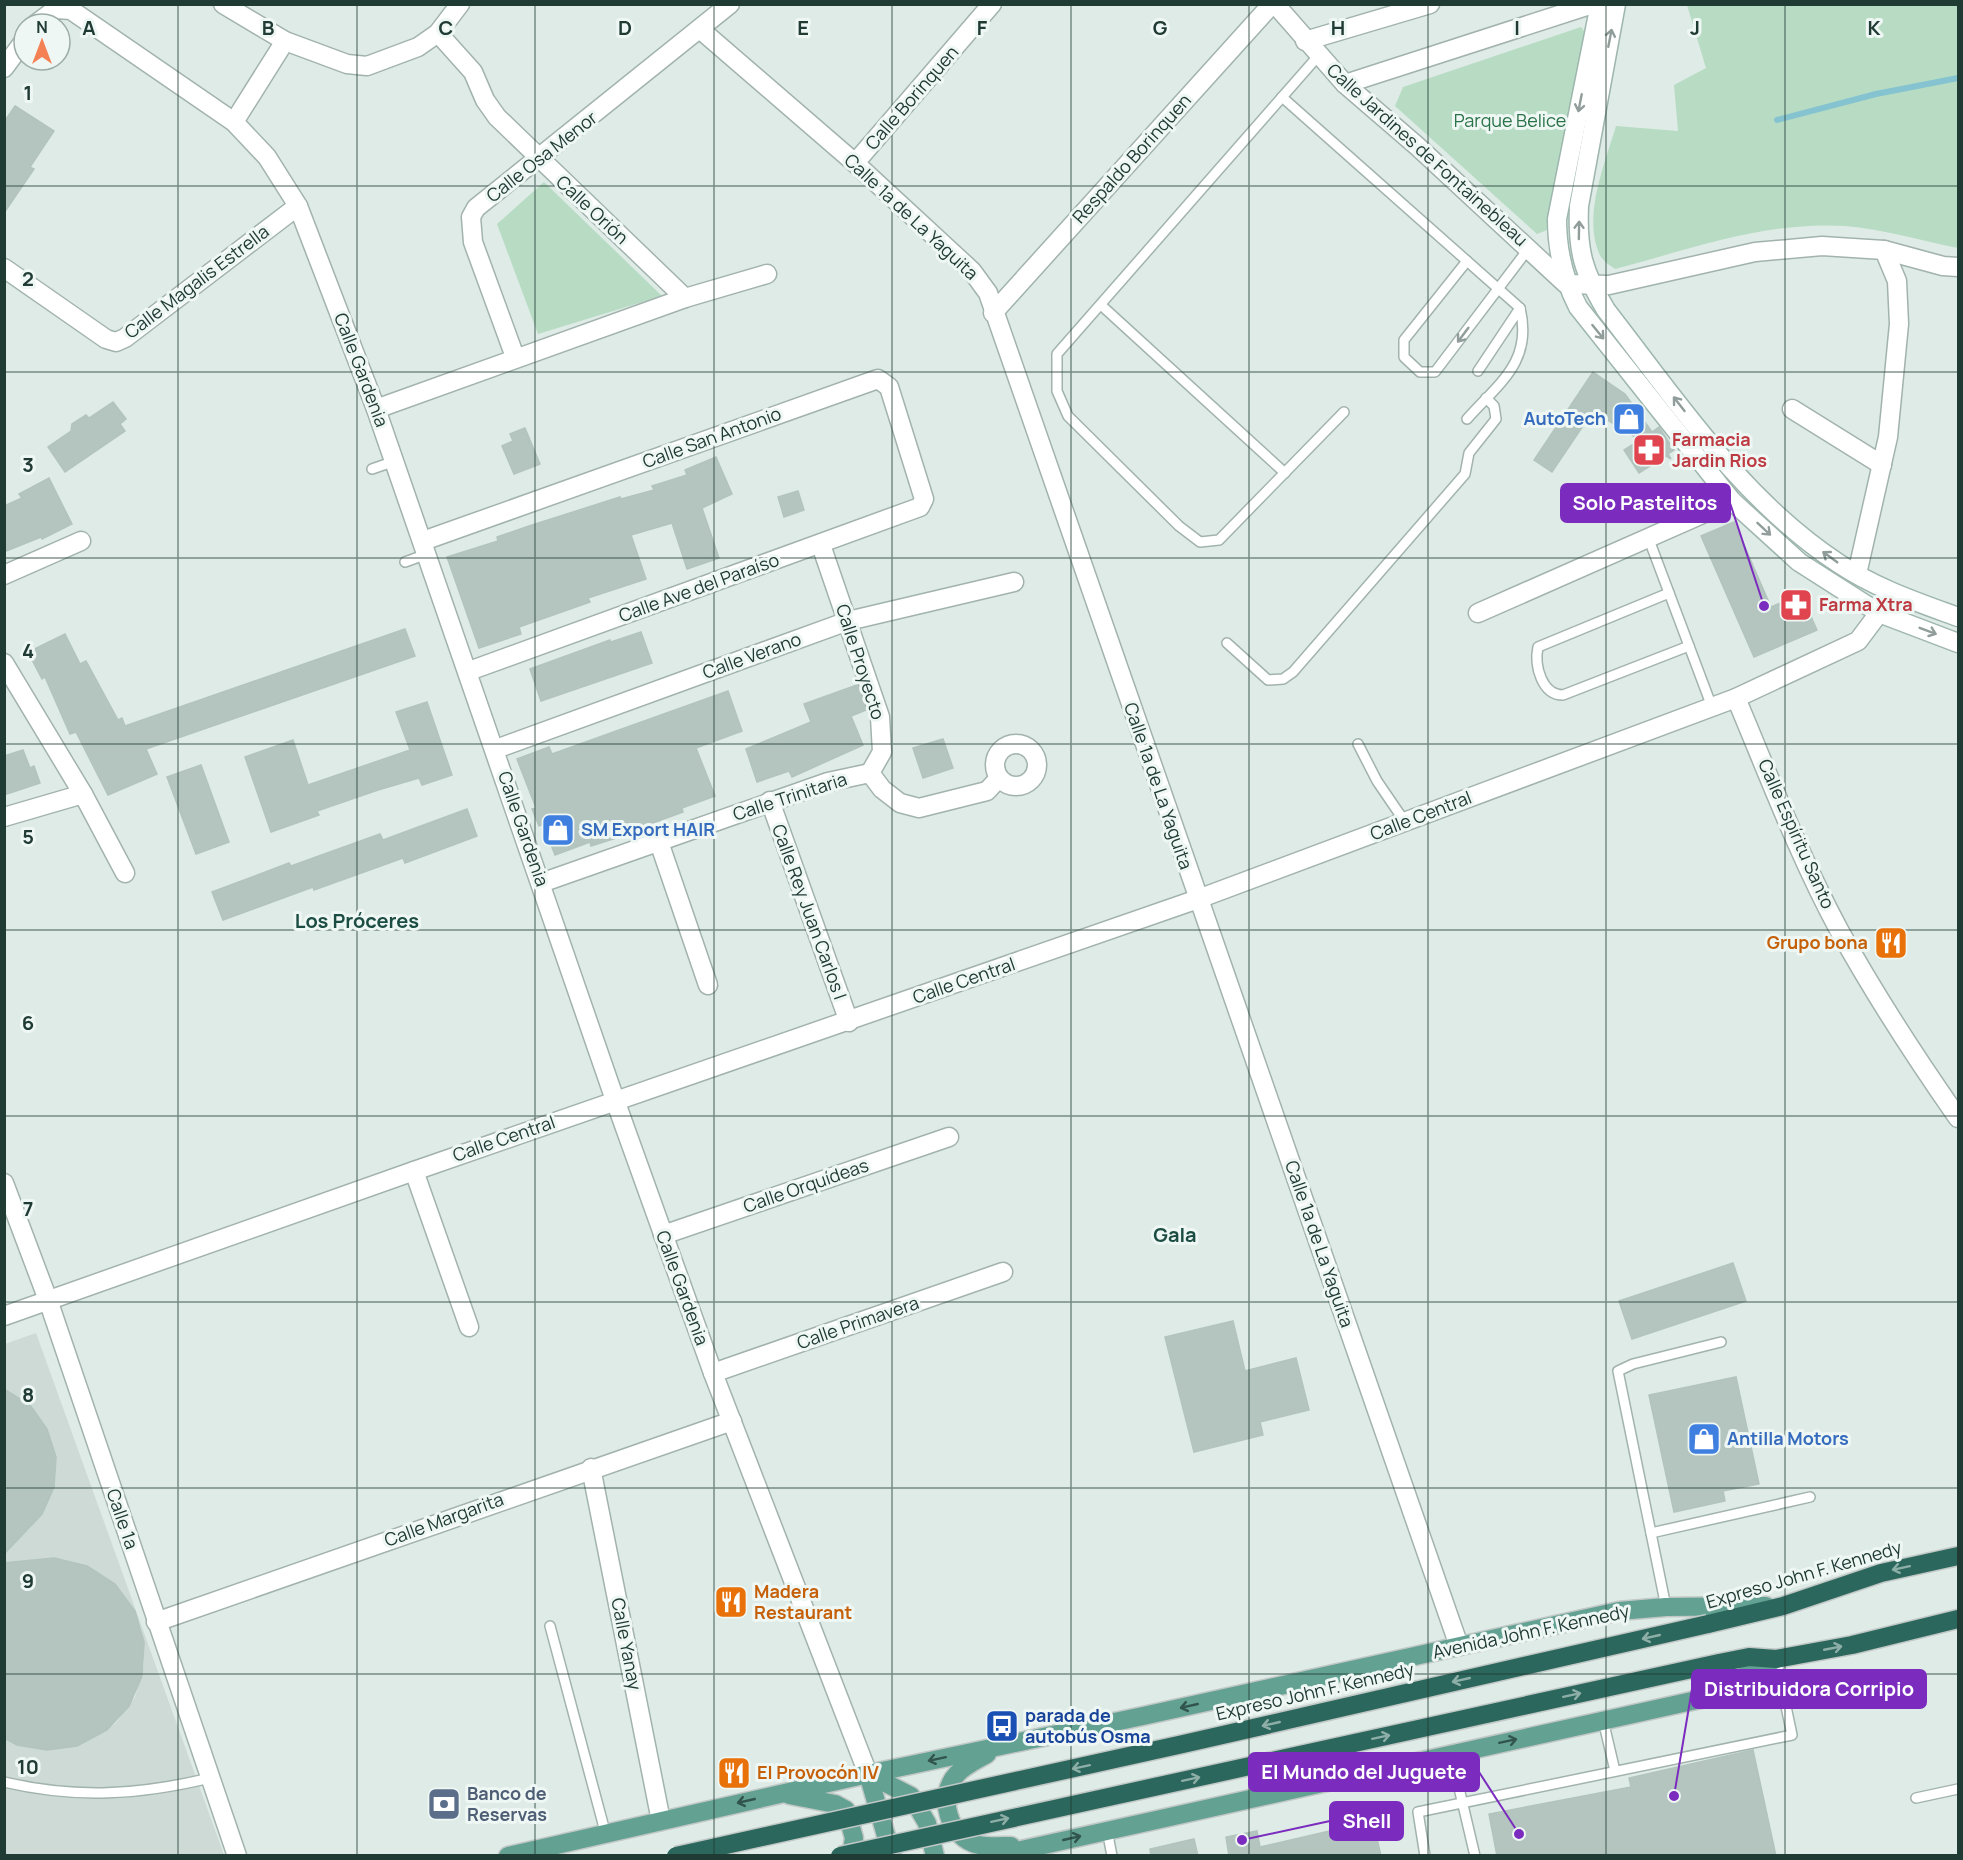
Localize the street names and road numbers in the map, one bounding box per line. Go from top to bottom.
street label: Calle Borinquen [859,40,963,155]
street label: Calle Jardines de Fontainebleau [1322,58,1533,251]
street label: Respaldo Borinquen [1067,88,1196,228]
street label: Calle Osa Menor [481,105,602,207]
street label: Calle 1a de La Yaguita [840,148,984,285]
street label: Calle Orión [551,170,634,249]
street label: Calle Magalis Estrella [119,219,273,343]
street label: Calle Gardenia [329,309,395,430]
street label: Calle San Antonio [639,401,784,473]
street label: Calle Ave del Paraíso [615,547,782,627]
street label: Calle Proyecto [831,601,891,722]
street label: Calle Verano [699,626,804,684]
street label: Calle 1a de La Yaguita [1119,699,1199,872]
street label: Calle Espíritu Santo [1753,755,1841,912]
street label: Calle Trinitaria [730,766,850,826]
street label: Calle Gardenia [493,768,555,889]
street label: Calle Central [1366,785,1475,845]
street label: Calle Rey Juan Carlos I [767,821,853,1003]
street label: Calle Central [909,951,1018,1009]
street label: Calle Central [449,1109,558,1167]
street label: Calle Orquídeas [740,1152,871,1218]
street label: Calle 1a de La Yaguita [1280,1157,1360,1330]
street label: Calle Gardenia [651,1227,715,1348]
street label: Calle Primavera [794,1290,922,1354]
street label: Calle 1a [101,1485,144,1552]
street label: Calle Margarita [381,1486,507,1552]
street label: Expreso John F. Kennedy [1703,1534,1905,1613]
street label: Calle Yanay [606,1596,648,1693]
street label: Avenida John F. Kennedy [1430,1598,1632,1664]
street label: Expreso John F. Kennedy [1214,1656,1417,1725]

